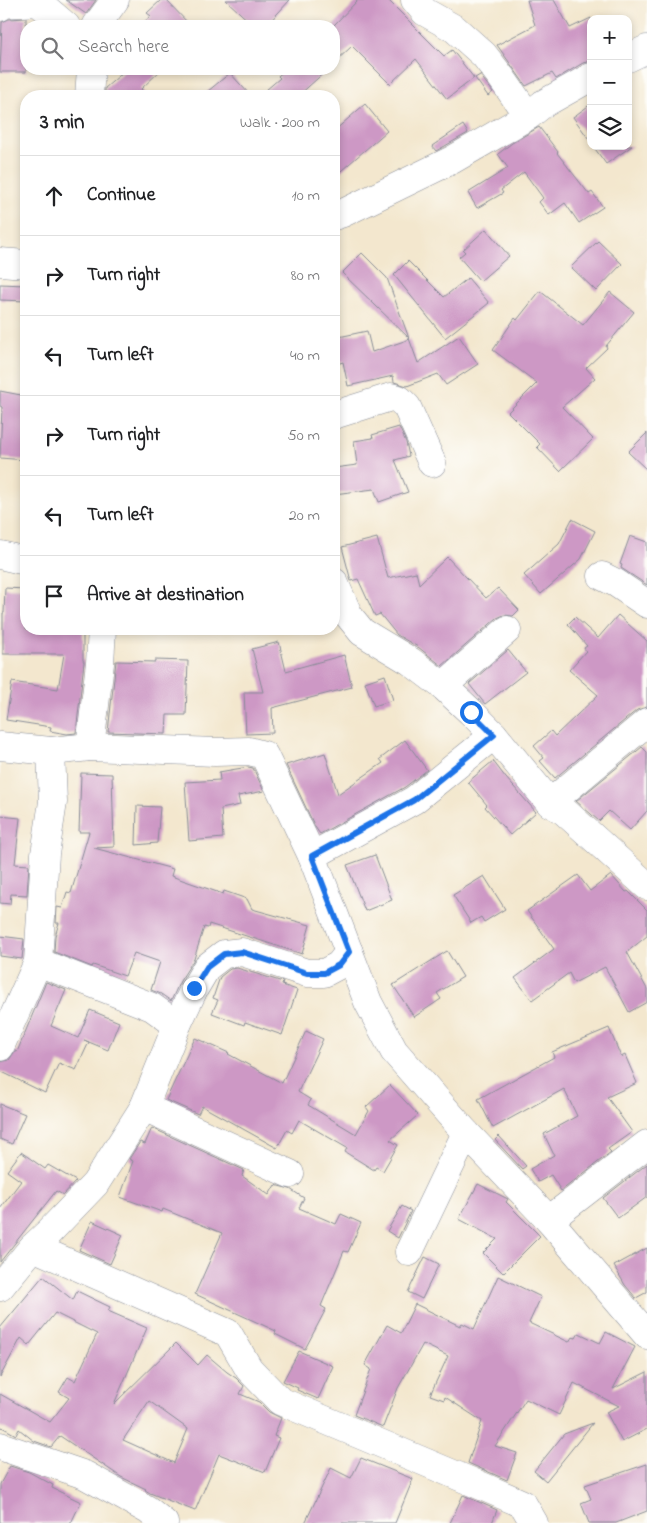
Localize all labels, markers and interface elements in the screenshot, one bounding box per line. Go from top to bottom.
map controls [587,15,632,150]
button: + [587,15,632,60]
search box [20,20,340,75]
icon: search [38,34,66,62]
text: Search here [78,34,169,61]
button: − [587,60,632,105]
button: layers [587,105,632,150]
text: 3 min [40,108,84,138]
text: Walk · 200 m [240,111,320,135]
icon: ahead [40,182,68,210]
text: Continue [87,182,155,209]
text: 10 m [292,184,320,208]
icon: right [40,262,68,290]
text: Turn right [87,262,160,289]
text: 80 m [291,264,320,288]
icon: left [40,342,68,370]
text: Turn left [87,342,154,369]
text: 40 m [290,344,320,368]
icon: right [40,422,68,450]
text: Turn right [87,422,160,449]
text: 50 m [288,424,320,448]
icon: left [40,502,68,530]
text: Turn left [87,502,154,529]
text: 20 m [289,504,320,528]
icon: arrive [40,582,68,610]
text: Arrive at destination [87,582,244,609]
route start [460,701,483,724]
route end [183,977,206,1000]

